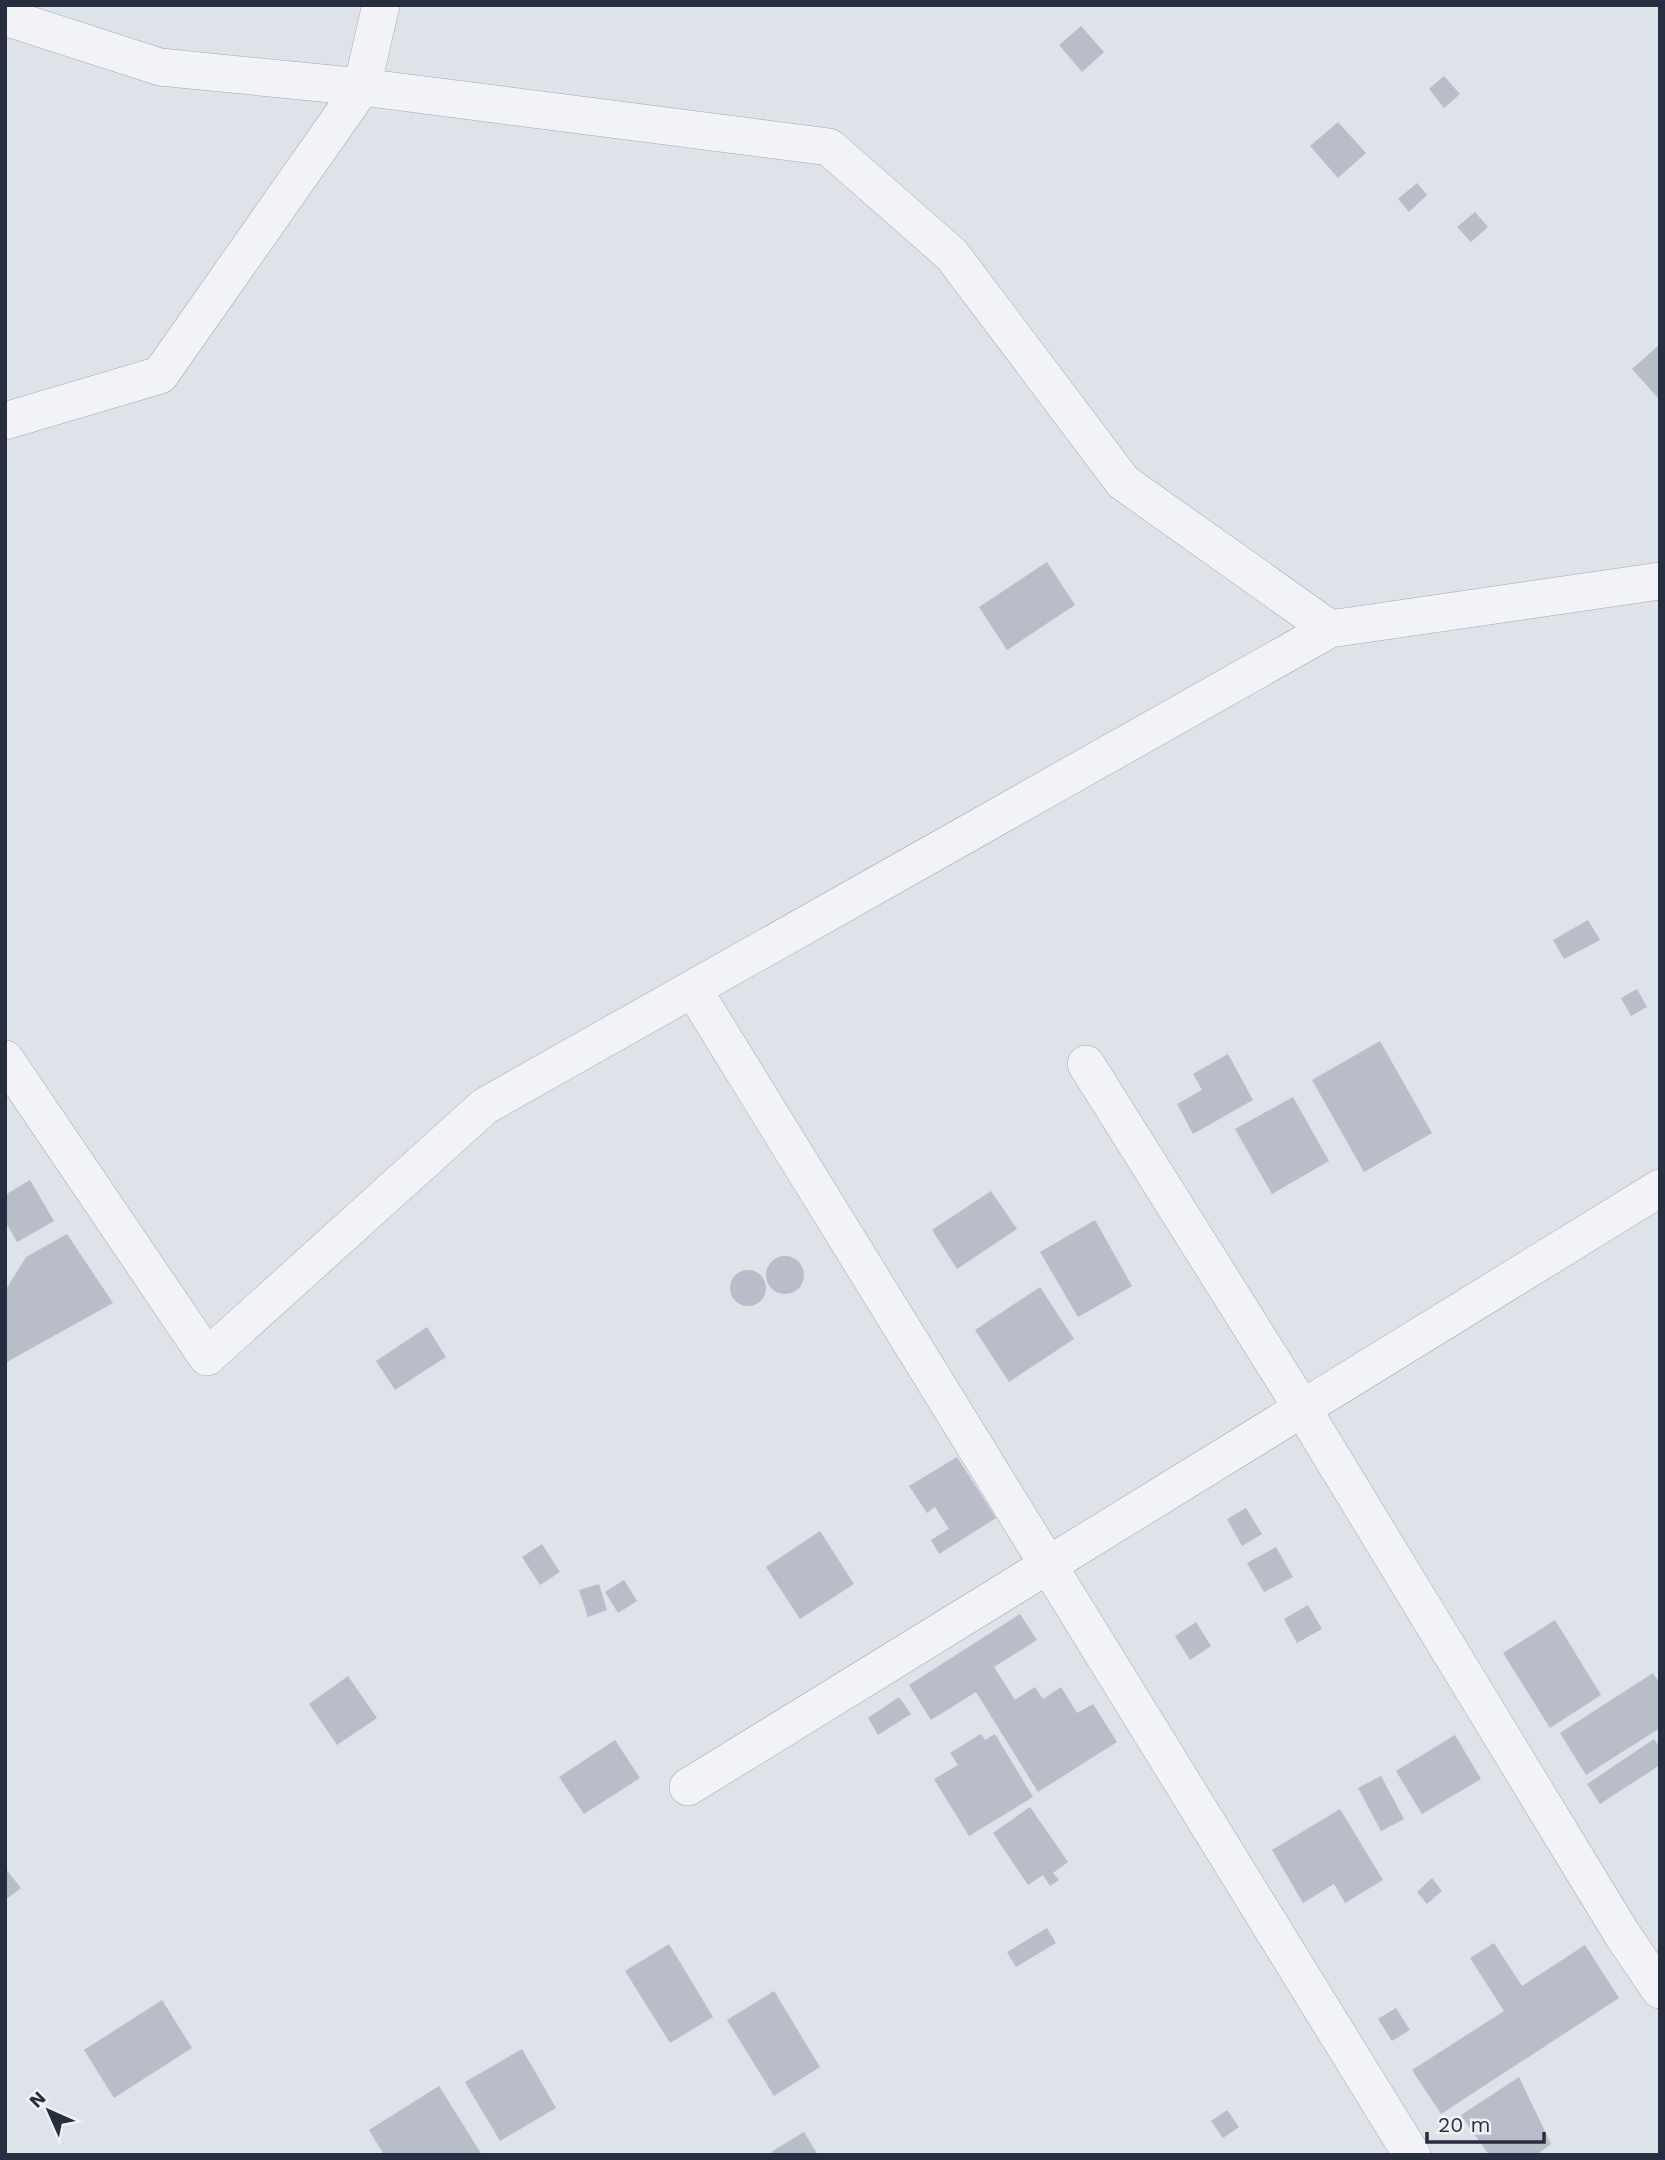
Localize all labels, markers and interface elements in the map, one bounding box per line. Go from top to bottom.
north arrow [14,2076,84,2146]
text: N [24,2086,50,2112]
scale bar [1427,2100,1544,2144]
text: 20 m [1438,2112,1490,2137]

